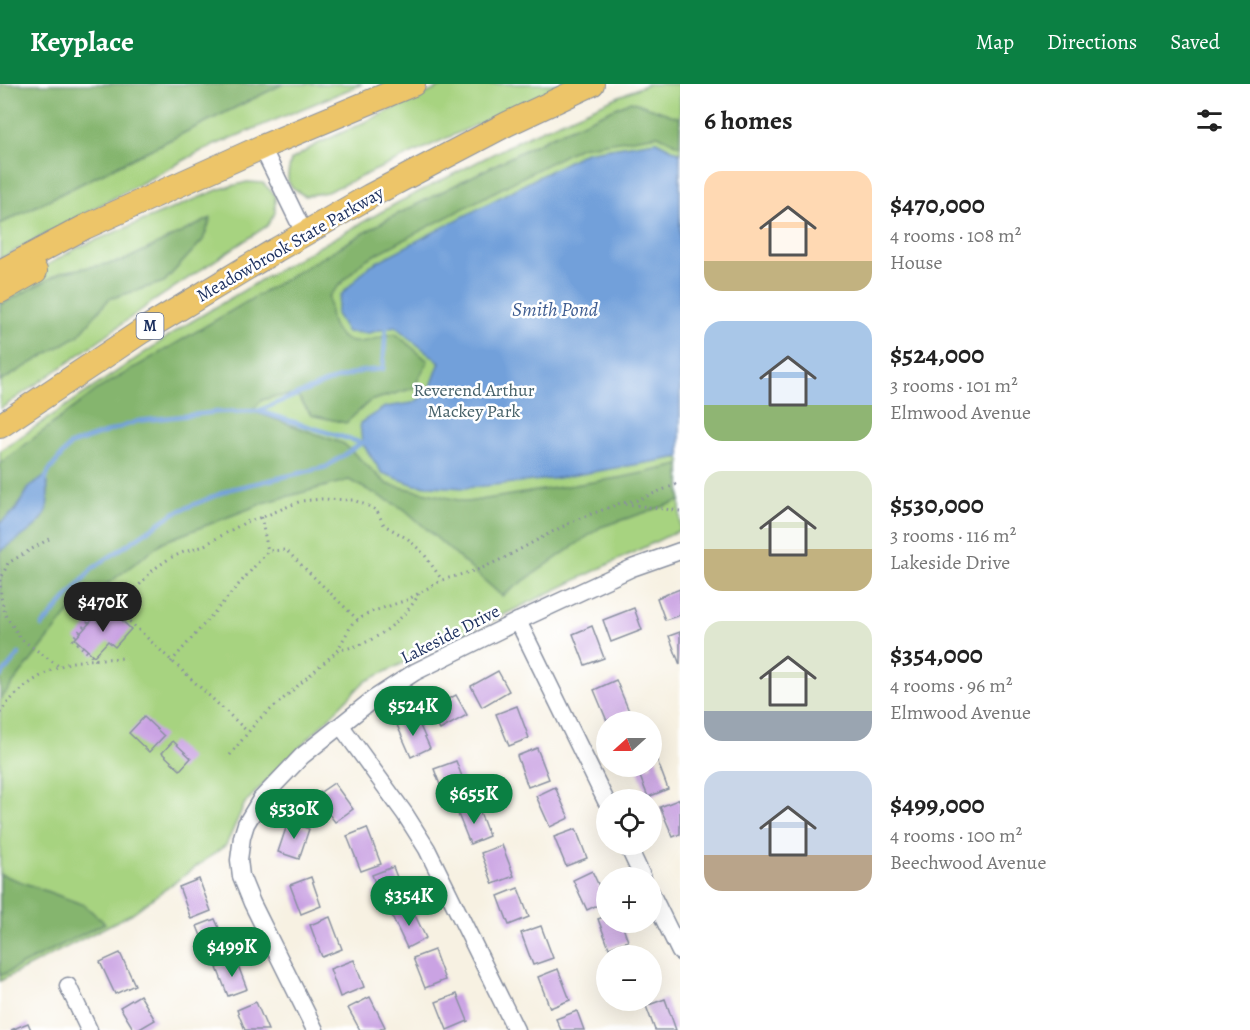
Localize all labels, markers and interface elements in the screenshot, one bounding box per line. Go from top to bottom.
text: Keyplace [30,23,134,61]
text: Map [976,28,1014,56]
text: Directions [1047,28,1137,56]
text: Saved [1170,28,1220,56]
text: 6 homes [704,103,793,138]
icon: filters [1193,104,1226,137]
street label: Meadowbrook State Parkway [192,180,389,307]
text: $470,000 [890,187,985,222]
icon: home [752,195,824,267]
text: 4 rooms · 108 m² [890,222,1021,249]
text: House [890,249,942,276]
water label: Smith Pond [512,296,599,323]
road number: M [136,313,164,339]
text: $524,000 [890,337,984,372]
icon: home [752,345,824,417]
text: 3 rooms · 101 m² [890,372,1018,399]
park label: Reverend Arthur Mackey Park [413,378,535,423]
text: Elmwood Avenue [890,399,1031,426]
text: $530,000 [890,487,984,522]
icon: home [752,495,824,567]
text: 3 rooms · 116 m² [890,522,1016,549]
text: Lakeside Drive [890,549,1010,576]
pin: $470K [61,582,145,633]
text: $470K [78,588,128,615]
street label: Lakeside Drive [396,599,504,669]
text: $354,000 [890,637,983,672]
icon: home [752,645,824,717]
text: 4 rooms · 96 m² [890,672,1012,699]
pin: $524K [371,686,455,737]
text: $524K [388,692,438,719]
text: Elmwood Avenue [890,699,1031,726]
north arrow [596,711,662,777]
map controls [596,711,662,1011]
pin: $655K [432,774,516,825]
text: $655K [450,780,498,807]
text: $499,000 [890,787,985,822]
pin: $530K [252,789,336,840]
button: locate [596,789,662,855]
text: $530K [269,795,319,822]
icon: home [752,795,824,867]
text: 4 rooms · 100 m² [890,822,1022,849]
text: Beechwood Avenue [890,849,1046,876]
button: + [596,867,662,933]
pin: $354K [367,876,451,927]
text: $354K [385,882,434,909]
pin: $499K [190,927,274,978]
text: $499K [207,933,257,960]
button: − [596,945,662,1011]

